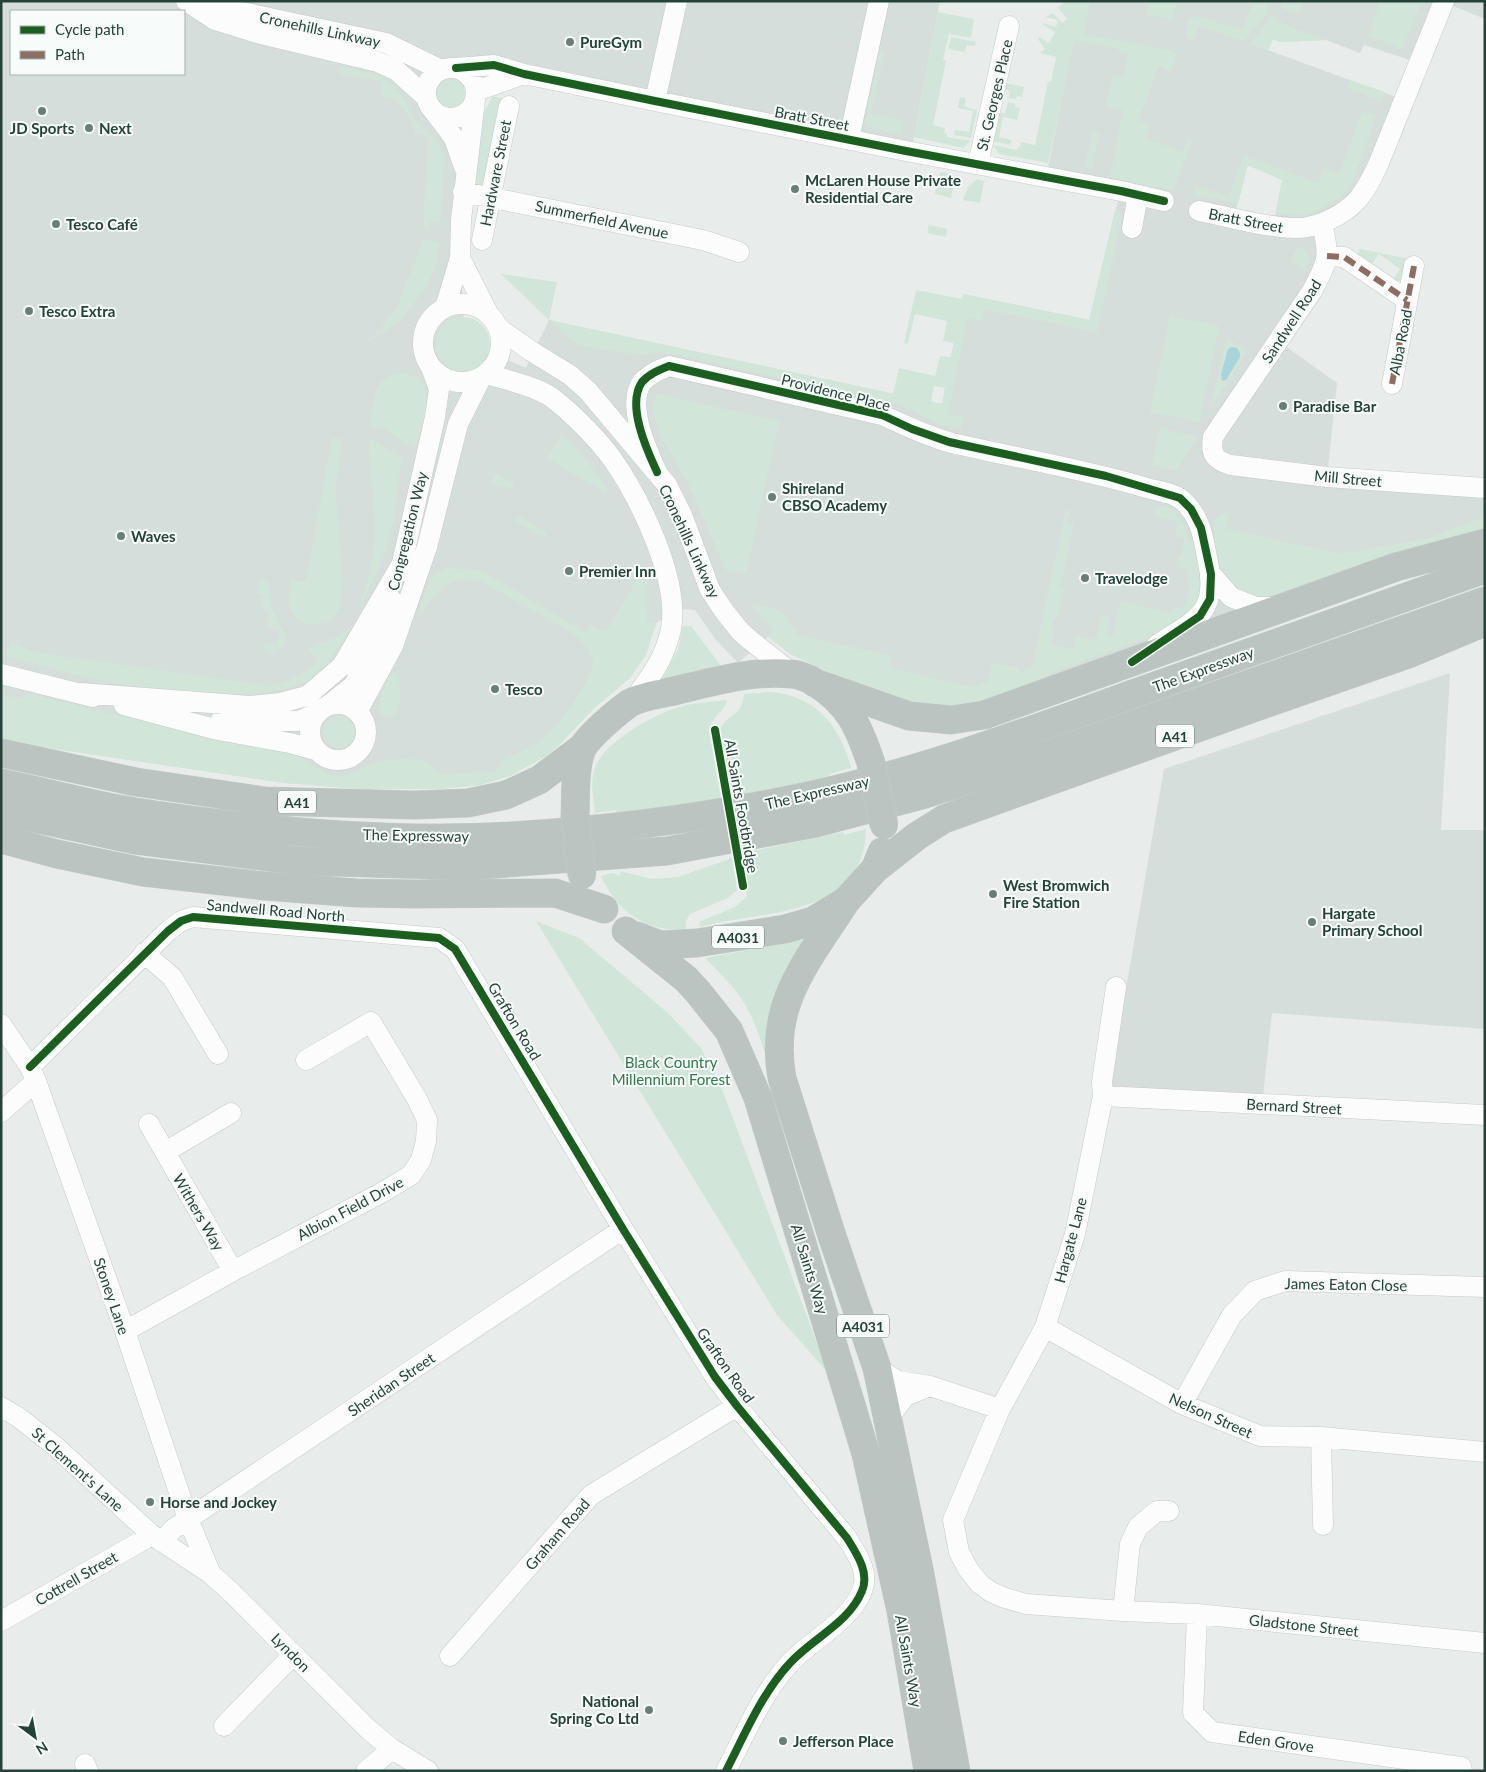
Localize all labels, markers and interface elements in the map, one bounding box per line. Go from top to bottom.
street label: Cronehills Linkway [258,7,382,51]
legend [10,10,185,75]
text: Cycle path [55,20,124,38]
place label: PureGym [580,33,642,51]
marker: PureGym [564,36,576,48]
street label: St. Georges Place [972,37,1016,153]
text: Path [55,45,85,63]
street label: Bratt Street [773,102,852,134]
marker: JD Sports [36,105,48,117]
street label: Hardware Street [476,118,514,228]
place label: JD Sports [10,119,75,137]
place label: Next [99,119,132,137]
marker: Next [83,122,95,134]
place label: McLaren House Private Residential Care [805,171,961,206]
marker: McLaren House Private Residential Care [789,183,801,195]
street label: Summerfield Avenue [534,196,670,242]
street label: Bratt Street [1207,204,1286,236]
place label: Tesco Café [66,215,138,233]
marker: Tesco Café [50,218,62,230]
street label: Sandwell Road [1257,276,1325,366]
place label: Tesco Extra [39,302,115,320]
marker: Tesco Extra [23,305,35,317]
street label: Alba Road [1385,308,1415,376]
street label: Providence Place [779,370,893,414]
place label: Paradise Bar [1293,397,1377,415]
marker: Paradise Bar [1277,400,1289,412]
street label: Mill Street [1313,466,1383,490]
street label: Congregation Way [383,469,431,592]
place label: Shireland CBSO Academy [782,479,887,514]
street label: Cronehills Linkway [656,481,724,601]
marker: Shireland CBSO Academy [766,491,778,503]
place label: Waves [131,527,176,545]
marker: Waves [115,530,127,542]
place label: Premier Inn [579,562,656,580]
marker: Premier Inn [563,565,575,577]
place label: Travelodge [1095,569,1168,587]
marker: Travelodge [1079,572,1091,584]
street label: The Expressway [1150,642,1256,696]
place label: Tesco [505,680,543,698]
marker: Tesco [489,683,501,695]
road number: A41 [1156,724,1194,748]
street label: All Saints Footbridge [721,738,763,874]
street label: The Expressway [763,771,871,813]
road number: A41 [278,790,316,814]
street label: The Expressway [363,825,469,845]
place label: West Bromwich Fire Station [1003,876,1109,911]
marker: West Bromwich Fire Station [987,888,999,900]
street label: Sandwell Road North [206,895,346,925]
place label: Hargate Primary School [1322,904,1422,939]
marker: Hargate Primary School [1306,916,1318,928]
road number: A4031 [712,926,764,949]
street label: Grafton Road [485,979,545,1063]
park label: Black Country Millennium Forest [612,1053,731,1088]
street label: Bernard Street [1246,1095,1343,1118]
street label: Withers Way [170,1170,228,1254]
street label: Albion Field Drive [294,1172,406,1244]
street label: Hargate Lane [1050,1195,1090,1285]
street label: All Saints Way [788,1222,832,1317]
street label: Stoney Lane [90,1255,134,1337]
street label: James Eaton Close [1285,1274,1407,1294]
road number: A4031 [837,1314,889,1338]
street label: Grafton Road [693,1324,759,1406]
street label: Sheridan Street [344,1348,438,1420]
street label: Nelson Street [1167,1389,1256,1442]
street label: St Clement's Lane [28,1423,128,1515]
place label: Horse and Jockey [160,1493,277,1511]
street label: Graham Road [521,1495,593,1573]
marker: Horse and Jockey [144,1496,156,1508]
street label: Cottrell Street [32,1547,121,1609]
street label: Gladstone Street [1248,1610,1360,1640]
street label: All Saints Way [892,1613,926,1709]
street label: Lyndon [268,1629,314,1675]
place label: National Spring Co Ltd [550,1692,639,1727]
marker: National Spring Co Ltd [643,1704,655,1716]
north arrow [10,1712,60,1762]
street label: Eden Grove [1237,1727,1315,1755]
place label: Jefferson Place [793,1732,894,1750]
marker: Jefferson Place [777,1735,789,1747]
text: N [33,1738,51,1759]

